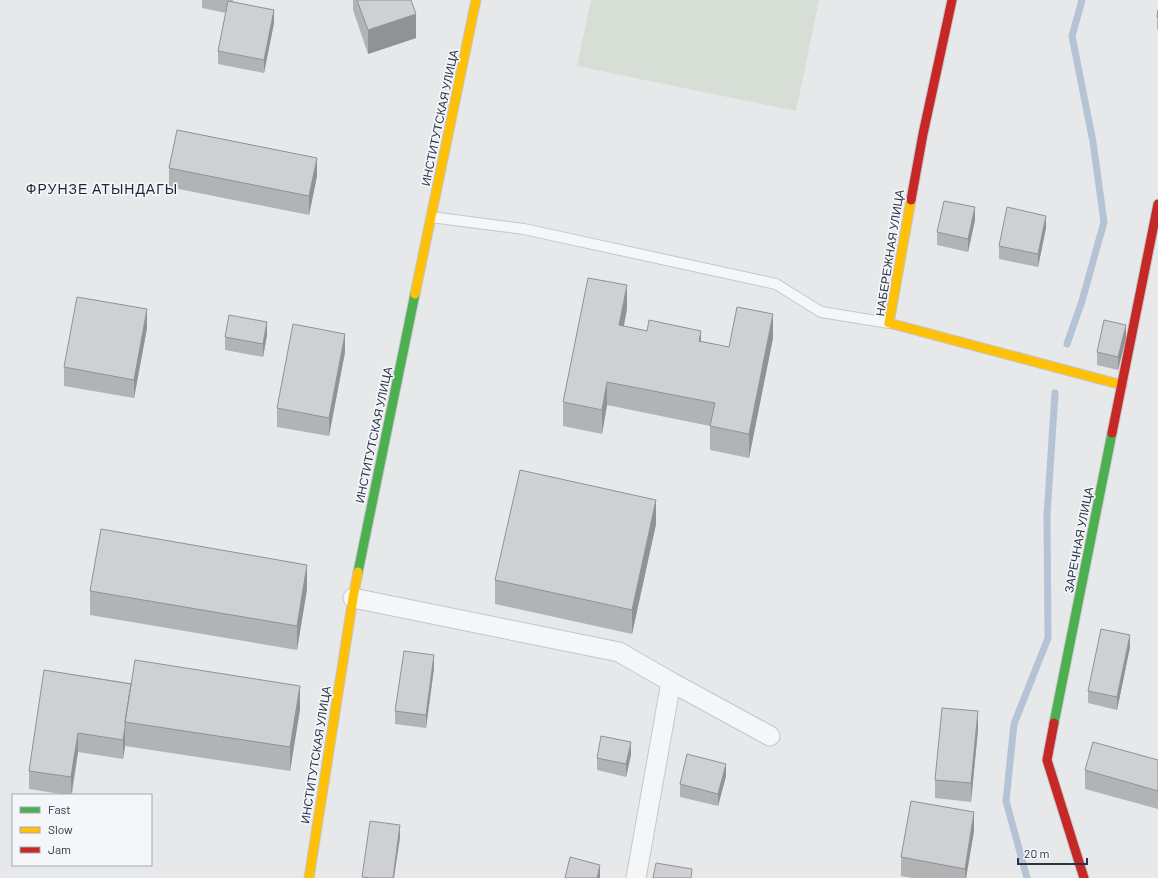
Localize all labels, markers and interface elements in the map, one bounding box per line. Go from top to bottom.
street label: ИНСТИТУТСКАЯ УЛИЦА [418,48,461,188]
district label: ФРУНЗЕ АТЫНДАГЫ [26,180,178,197]
street label: НАБЕРЕЖНАЯ УЛИЦА [872,189,907,317]
street label: ИНСТИТУТСКАЯ УЛИЦА [352,365,395,505]
street label: ЗАРЕЧНАЯ УЛИЦА [1061,486,1096,594]
street label: ИНСТИТУТСКАЯ УЛИЦА [297,685,334,825]
legend [12,794,152,866]
text: Fast [48,802,71,816]
text: Slow [48,822,73,836]
scale bar [1018,840,1087,866]
text: Jam [48,842,71,856]
text: 20 m [1024,846,1050,860]

